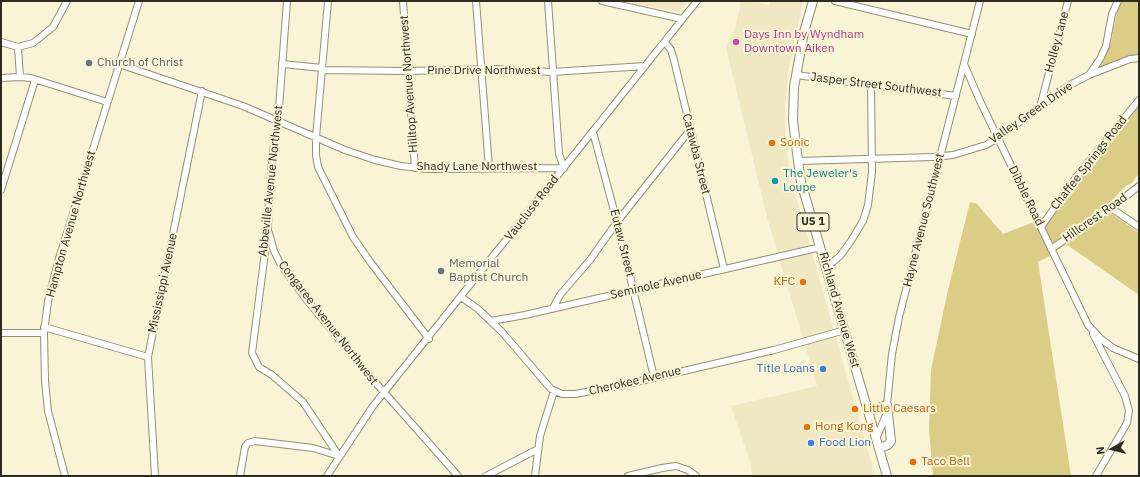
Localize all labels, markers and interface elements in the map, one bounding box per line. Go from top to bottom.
street label: Holley Lane [1042,10,1072,74]
street label: Hilltop Avenue Northwest [397,15,421,153]
place label: Days Inn by Wyndham Downtown Aiken [744,28,864,56]
marker: Days Inn by Wyndham Downtown Aiken [731,37,741,47]
place label: Church of Christ [97,56,183,70]
marker: Church of Christ [84,58,94,68]
street label: Pine Drive Northwest [427,64,541,78]
street label: Jasper Street Southwest [810,70,942,100]
street label: Valley Green Drive [987,79,1075,147]
street label: Abbeville Avenue Northwest [256,105,286,257]
street label: Catawba Street [679,112,713,196]
street label: Chaffee Springs Road [1048,113,1130,213]
place label: Sonic [780,136,810,150]
marker: Sonic [767,138,777,148]
street label: Hampton Avenue Northwest [43,149,99,299]
street label: Hayne Avenue Southwest [900,152,948,288]
street label: Shady Lane Northwest [417,160,537,174]
street label: Dibble Road [1005,164,1047,228]
place label: The Jeweler's Loupe [783,167,858,195]
street label: Vaucluse Road [502,172,562,244]
marker: The Jeweler's Loupe [770,176,780,186]
street label: Hillcrest Road [1060,191,1130,245]
street label: Eutaw Street [607,208,637,278]
road number: US 1 [797,213,829,231]
street label: Mississippi Avenue [145,232,181,334]
street label: Richland Avenue West [816,250,862,370]
place label: Memorial Baptist Church [449,257,528,285]
street label: Congaree Avenue Northwest [275,258,381,388]
marker: Memorial Baptist Church [436,266,446,276]
street label: Seminole Avenue [609,267,703,303]
place label: KFC [773,275,795,289]
marker: KFC [798,277,808,287]
place label: Title Loans [757,362,815,376]
street label: Cherokee Avenue [588,363,682,399]
marker: Title Loans [818,364,828,374]
place label: Little Caesars [863,402,936,416]
marker: Little Caesars [850,404,860,414]
place label: Hong Kong [815,420,873,434]
marker: Hong Kong [802,422,812,432]
north arrow [1092,429,1132,469]
place label: Food Lion [819,436,871,450]
marker: Food Lion [806,438,816,448]
text: N [1093,446,1108,456]
place label: Taco Bell [921,455,970,469]
marker: Taco Bell [908,457,918,467]

